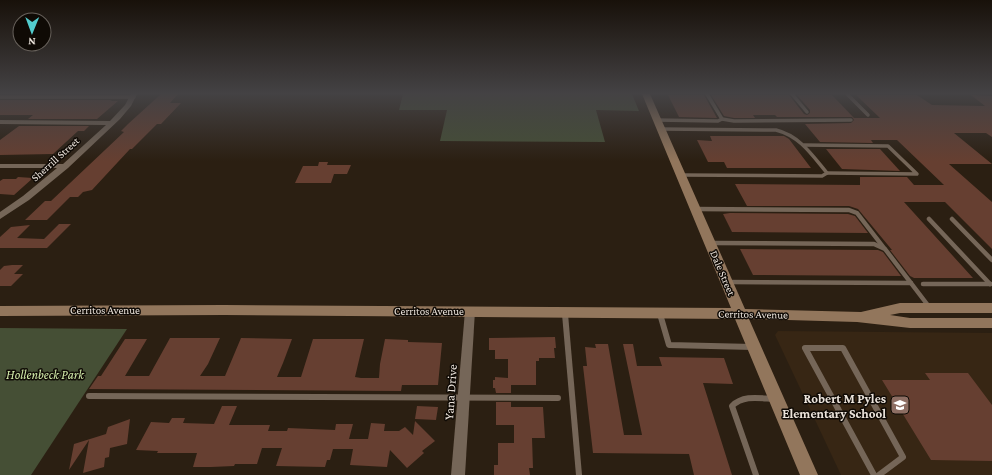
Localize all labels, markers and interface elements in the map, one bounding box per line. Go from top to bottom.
north arrow [12,12,52,52]
text: N [27,36,36,48]
street label: Sherrill Street [29,134,82,184]
street label: Dale Street [708,249,738,298]
street label: Cerritos Avenue [70,304,140,316]
street label: Cerritos Avenue [394,305,464,317]
street label: Cerritos Avenue [718,307,788,321]
street label: Yana Drive [441,363,460,420]
park label: Hollenbeck Park [6,367,85,382]
place label: Robert M Pyles Elementary School [782,391,886,421]
school or university icon: Robert M Pyles Elementary School [889,394,911,416]

